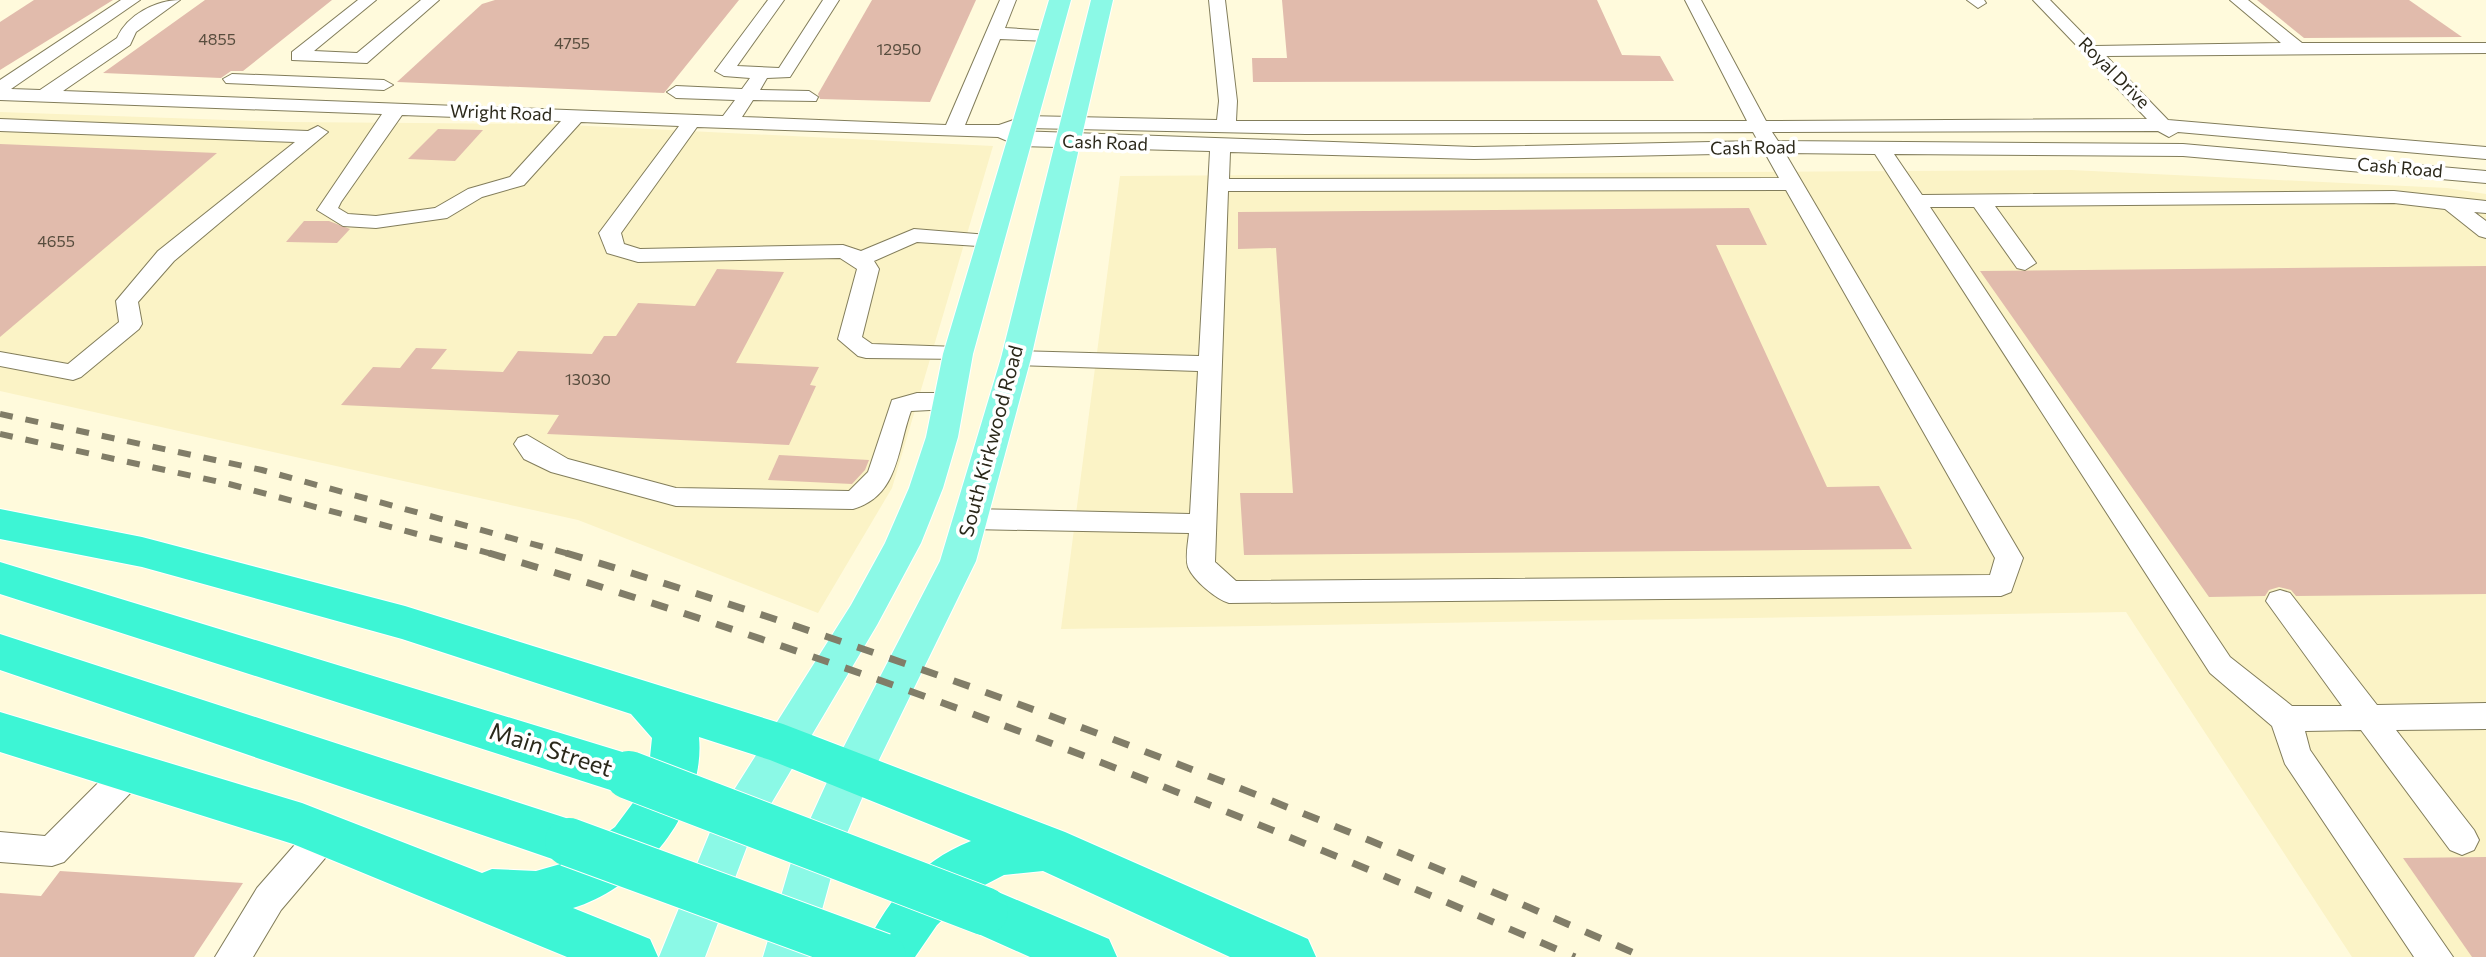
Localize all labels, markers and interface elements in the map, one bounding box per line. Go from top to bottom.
house number: 4855 [198,29,236,48]
street label: Royal Drive [2074,32,2155,113]
house number: 4755 [554,33,590,52]
house number: 12950 [876,39,922,58]
street label: Wright Road [450,99,552,125]
street label: Cash Road [1062,130,1148,154]
street label: Cash Road [1710,135,1796,159]
street label: Cash Road [2356,152,2444,182]
house number: 4655 [37,231,75,250]
street label: South Kirkwood Road [953,342,1027,539]
house number: 13030 [565,369,611,388]
street label: Main Street [486,715,617,782]

